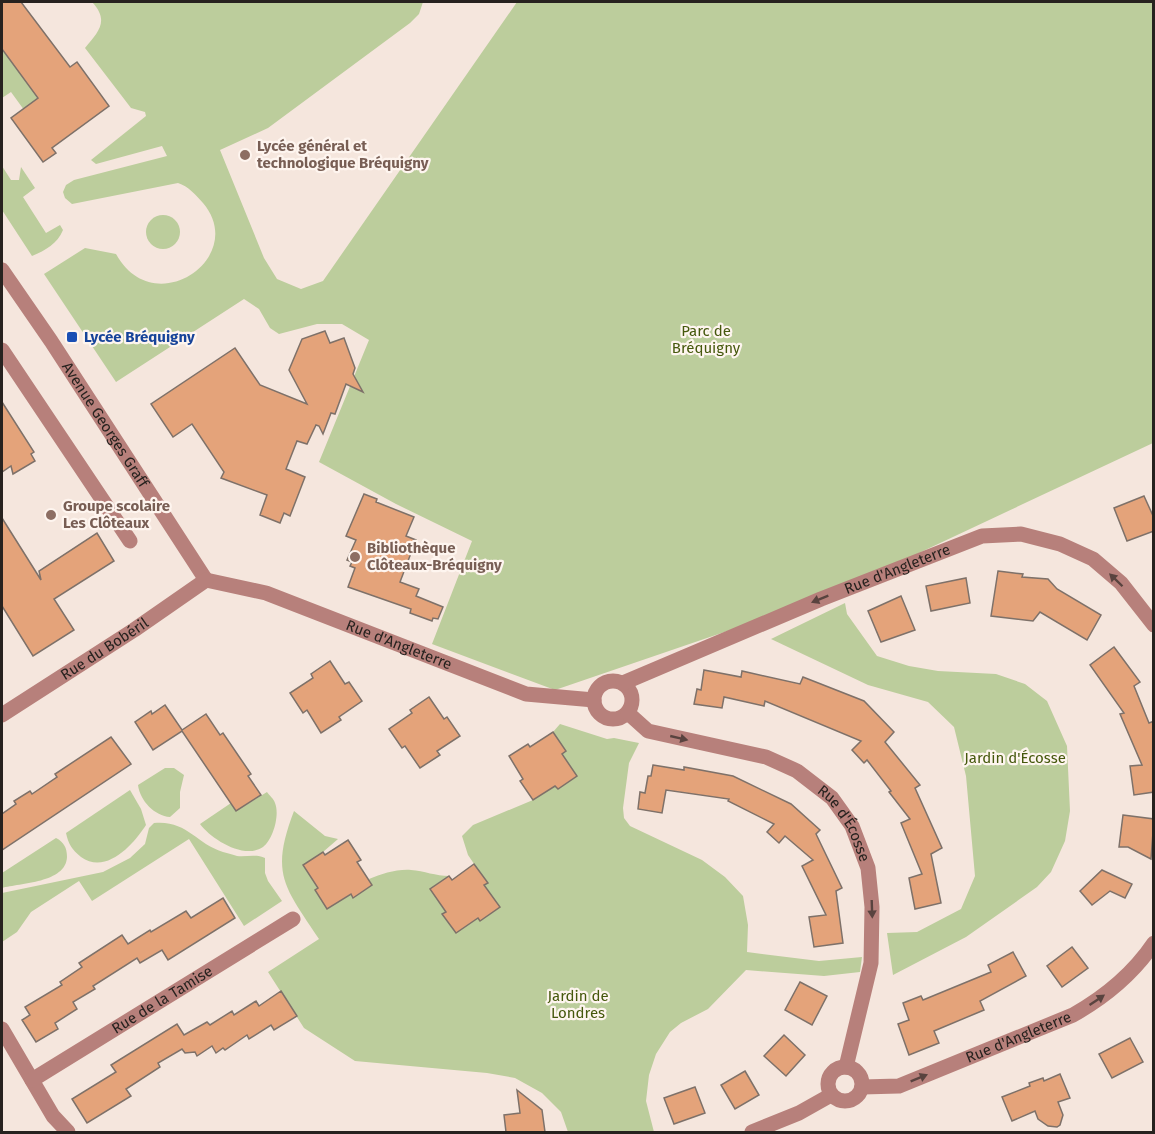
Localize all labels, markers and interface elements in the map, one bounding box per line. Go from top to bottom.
place label: Lycée général et technologique Bréquigny [257,137,429,172]
marker: Lycée général et technologique Bréquigny [238,148,252,162]
park label: Parc de Bréquigny [672,322,741,357]
place label: Lycée Bréquigny [84,328,195,346]
marker: Lycée Bréquigny [65,330,79,344]
street label: Avenue Georges Graff [58,359,153,491]
place label: Groupe scolaire Les Clôteaux [63,497,170,532]
marker: Groupe scolaire Les Clôteaux [44,508,58,522]
place label: Bibliothèque Clôteaux-Bréquigny [367,539,502,574]
street label: Rue d'Angleterre [842,540,953,598]
marker: Bibliothèque Clôteaux-Bréquigny [348,550,362,564]
one-way arrow [1109,573,1124,587]
one-way arrow [811,595,829,604]
street label: Rue du Bobéril [57,613,152,684]
street label: Rue d'Angleterre [343,616,455,673]
one-way arrow [670,733,688,743]
park label: Jardin d'Écosse [964,749,1066,767]
street label: Rue d'Écosse [814,781,874,864]
one-way arrow [867,900,876,919]
street label: Rue de la Tamise [109,962,216,1038]
park label: Jardin de Londres [547,987,609,1022]
one-way arrow [1089,994,1105,1006]
street label: Rue d'Angleterre [963,1008,1074,1067]
one-way arrow [910,1073,928,1083]

